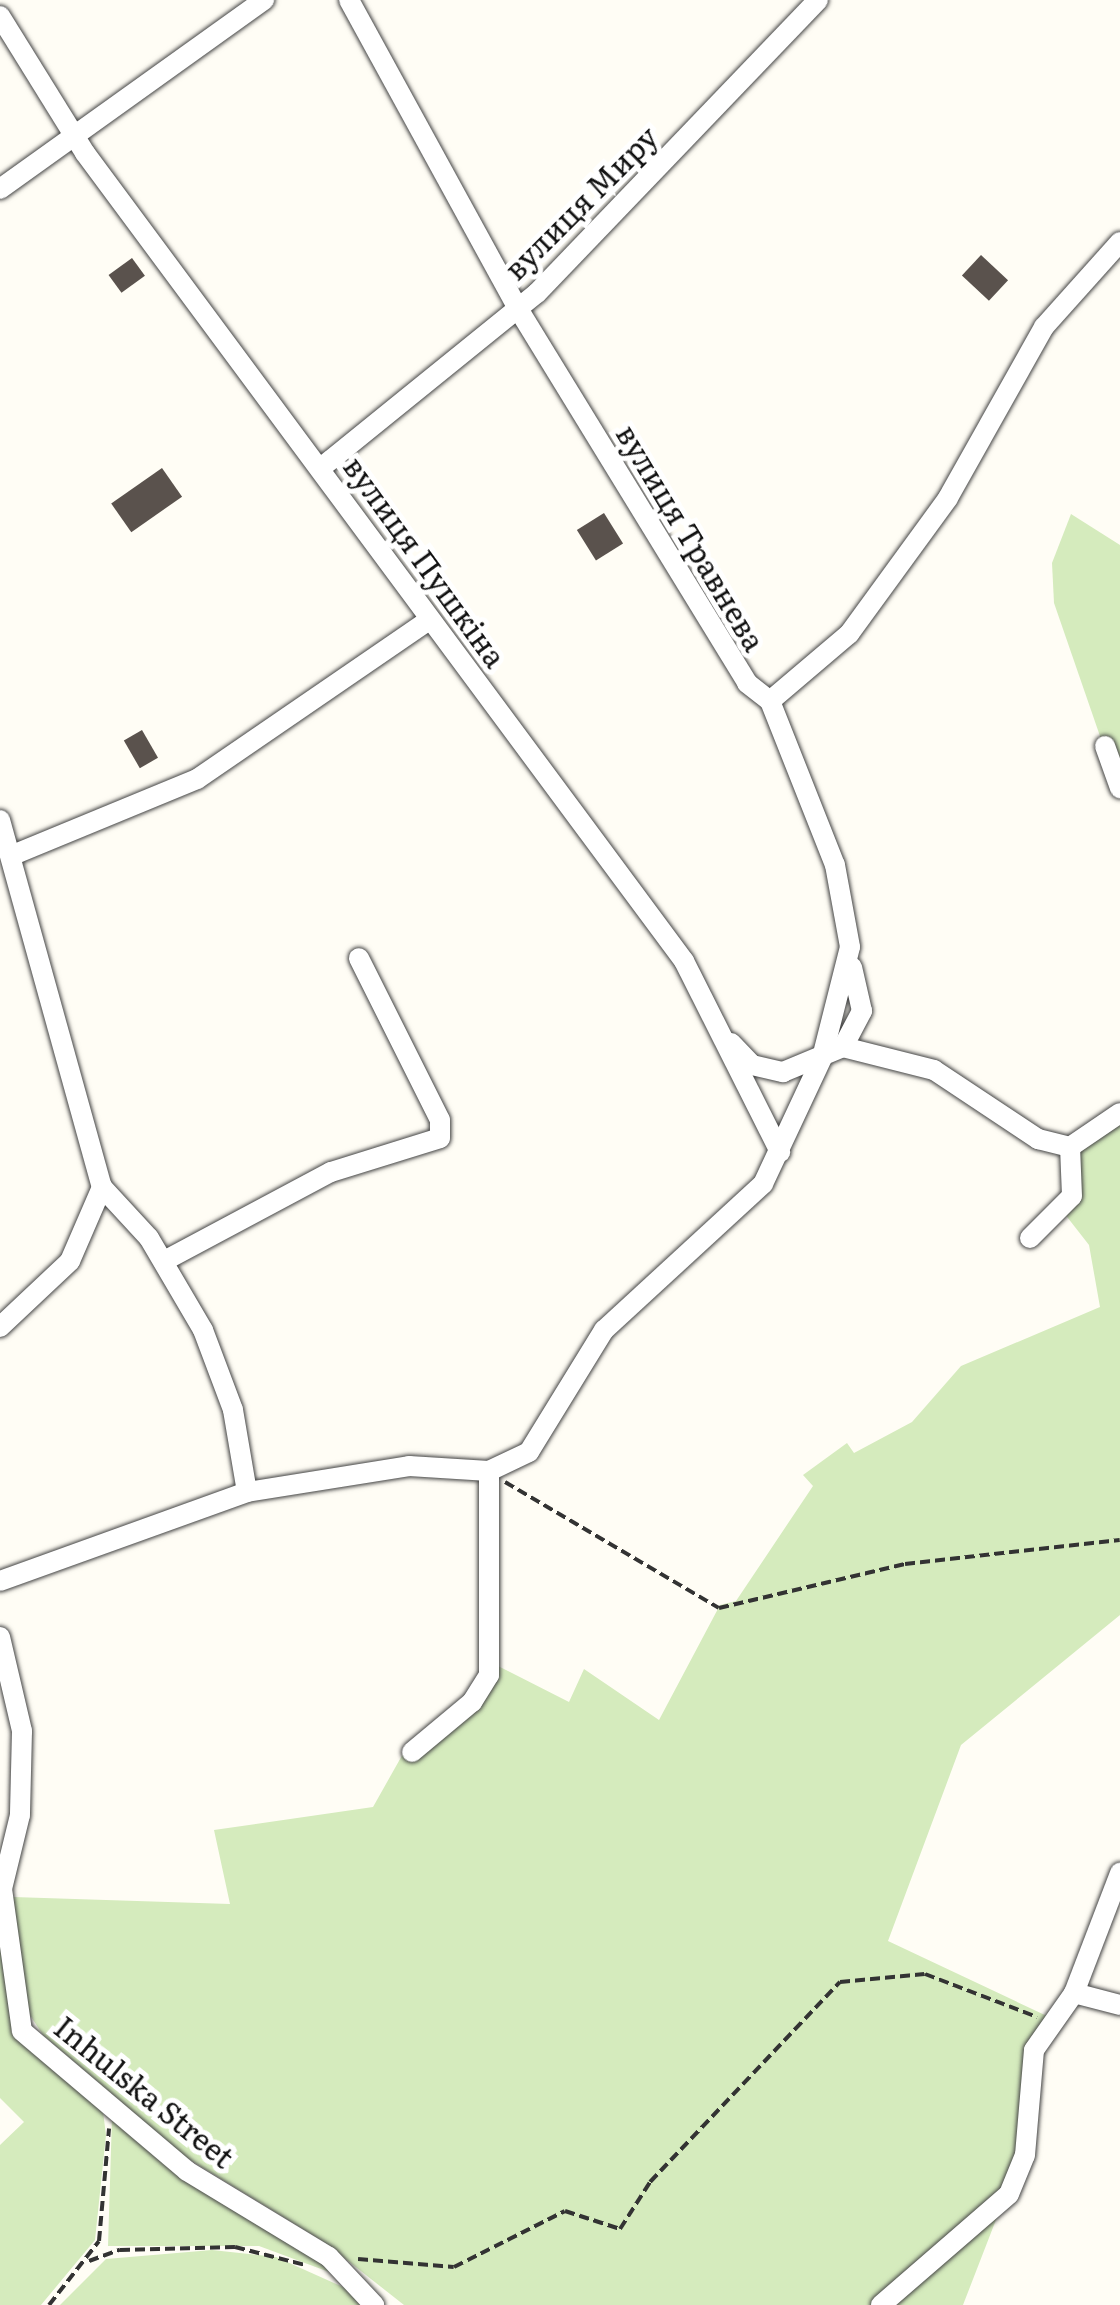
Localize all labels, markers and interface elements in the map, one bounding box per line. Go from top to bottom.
street label: вулиця Миру [496,118,664,286]
street label: вулиця Травнева [610,417,774,657]
street label: вулиця Пушкіна [337,449,515,673]
street label: Inhulska Street [48,2008,242,2174]

